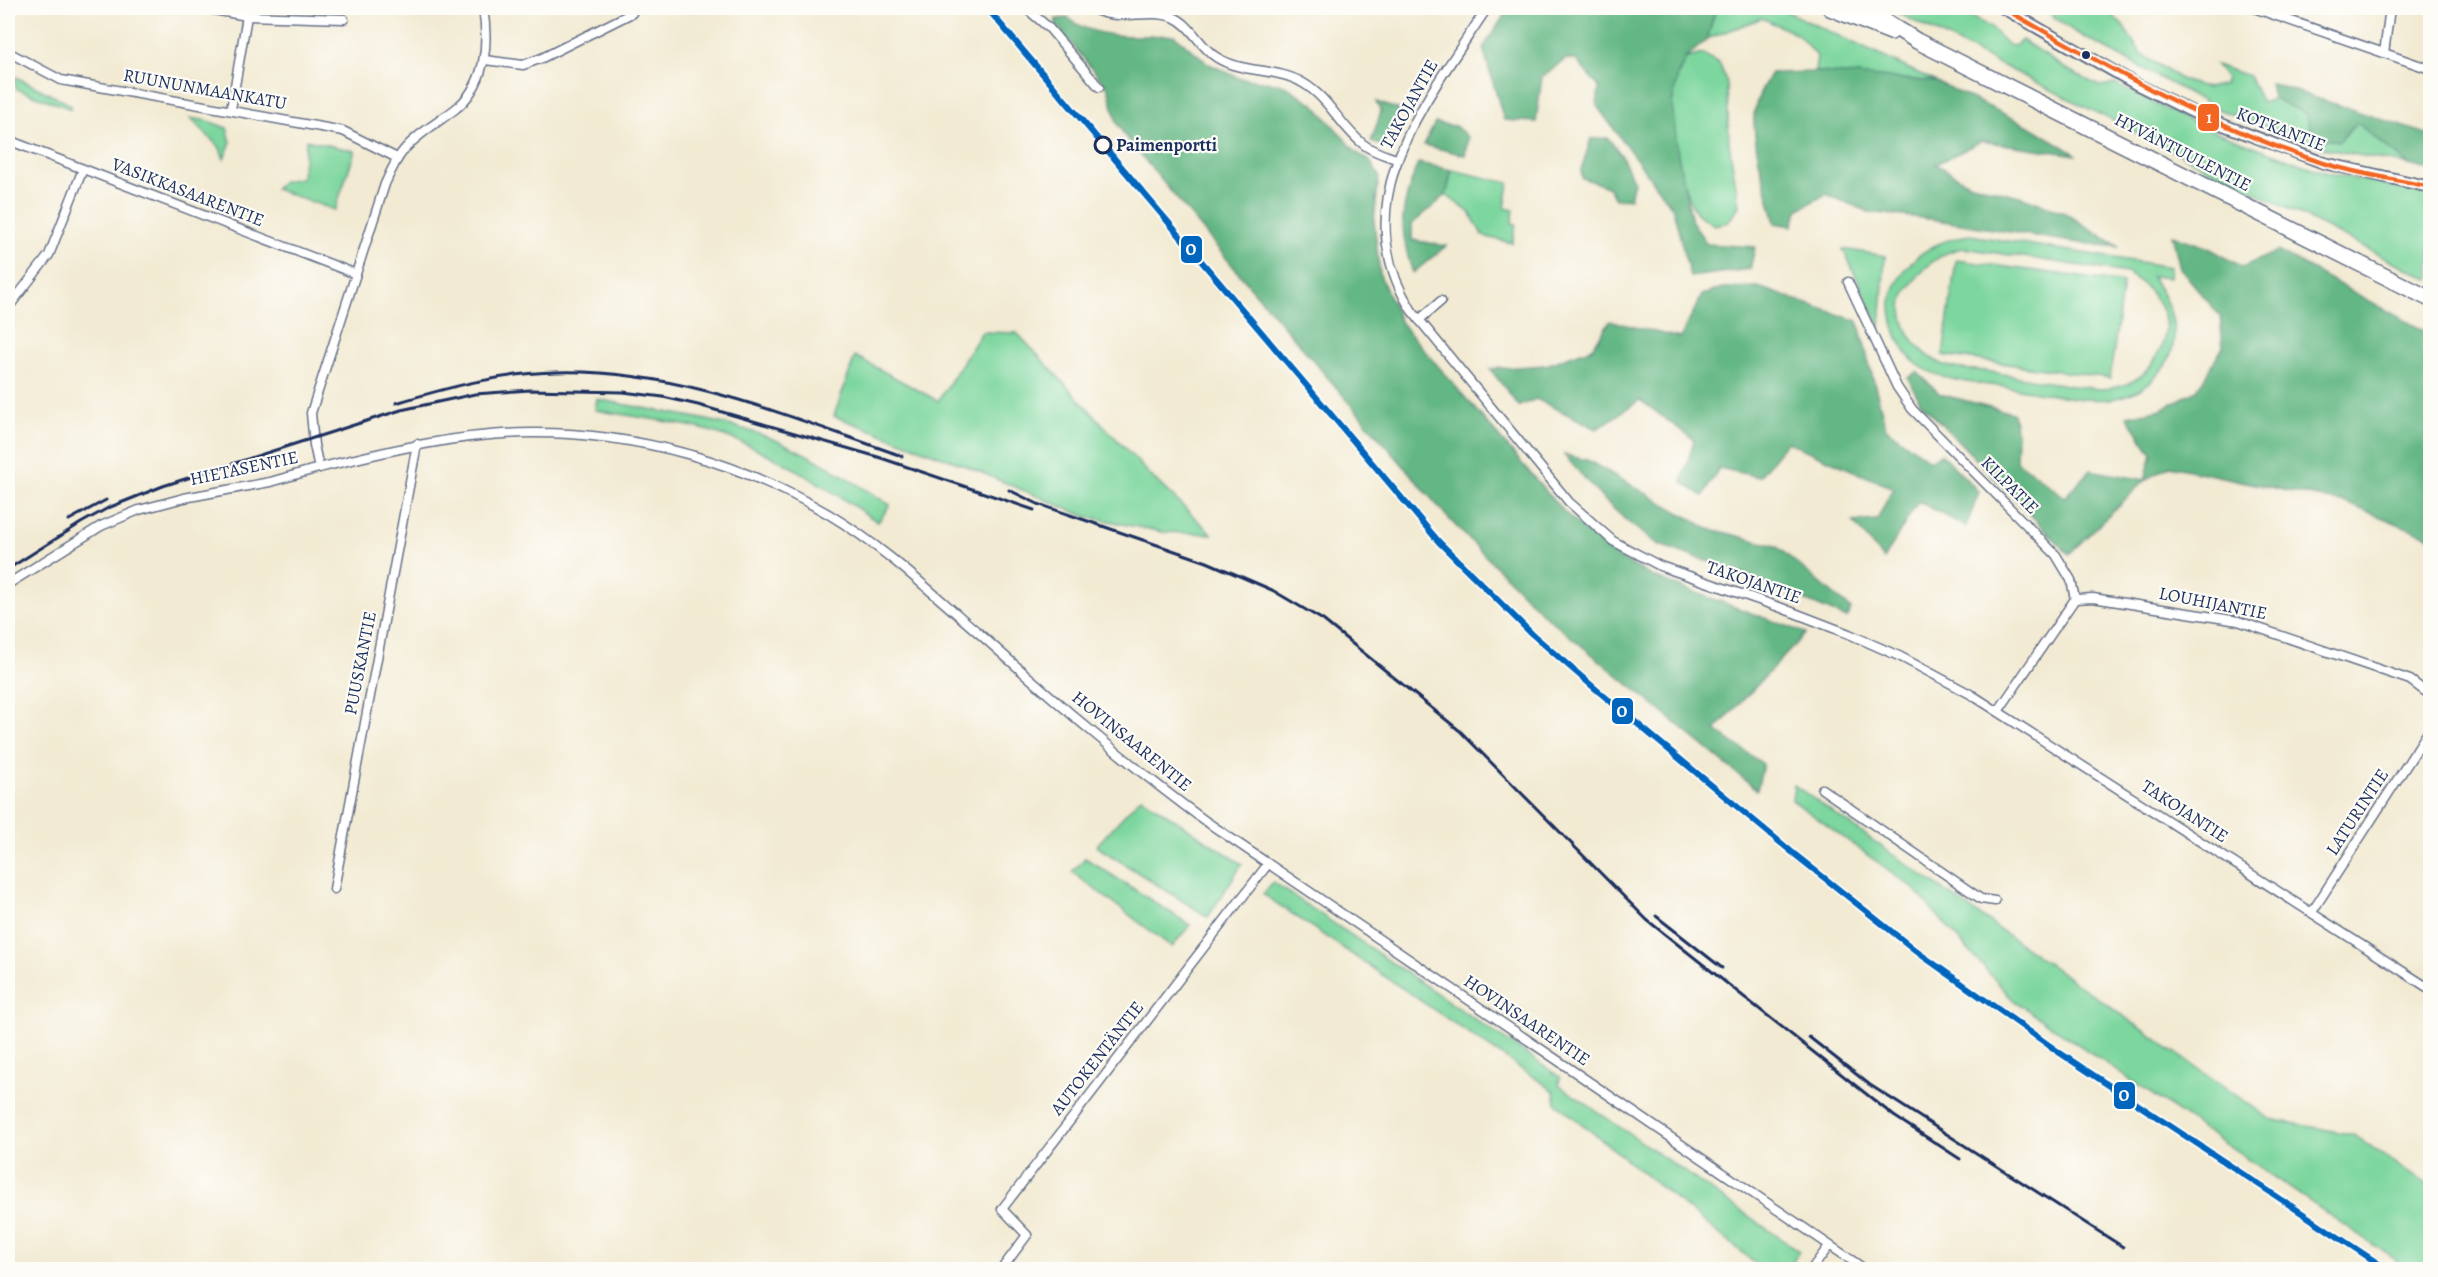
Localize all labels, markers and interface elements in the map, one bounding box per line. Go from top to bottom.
unlabelled marker [2080,49,2092,61]
street label: TAKOJANTIE [1374,55,1444,153]
street label: RUUNUNMAANKATU [121,63,289,115]
street label: KOTKANTIE [2233,101,2329,157]
line badge: 1 [2197,103,2220,132]
street label: HYVÄNTUULENTIE [2111,107,2255,197]
text: 1 [2206,107,2212,129]
place label: Paimenportti [1116,133,1217,157]
marker: Paimenportti [1094,136,1112,154]
street label: VASIKKASAARENTIE [107,152,268,232]
line badge: O [1180,235,1203,264]
text: O [1186,239,1197,261]
street label: HIETASENTIE [188,445,300,491]
street label: KILPATIE [1976,451,2044,519]
street label: TAKOJANTIE [1703,555,1805,609]
street label: LOUHIJANTIE [2157,581,2269,625]
street label: PUUSKANTIE [338,609,382,717]
street label: HOVINSAARENTIE [1067,685,1197,797]
line badge: O [1611,697,1634,725]
text: O [1617,701,1628,723]
street label: LATURINTIE [2320,764,2394,860]
street label: TAKOJANTIE [2137,774,2233,848]
street label: HOVINSAARENTIE [1459,969,1595,1071]
street label: AUTOKENTÄNTIE [1044,996,1149,1121]
line badge: O [2113,1081,2136,1110]
text: O [2119,1085,2130,1107]

